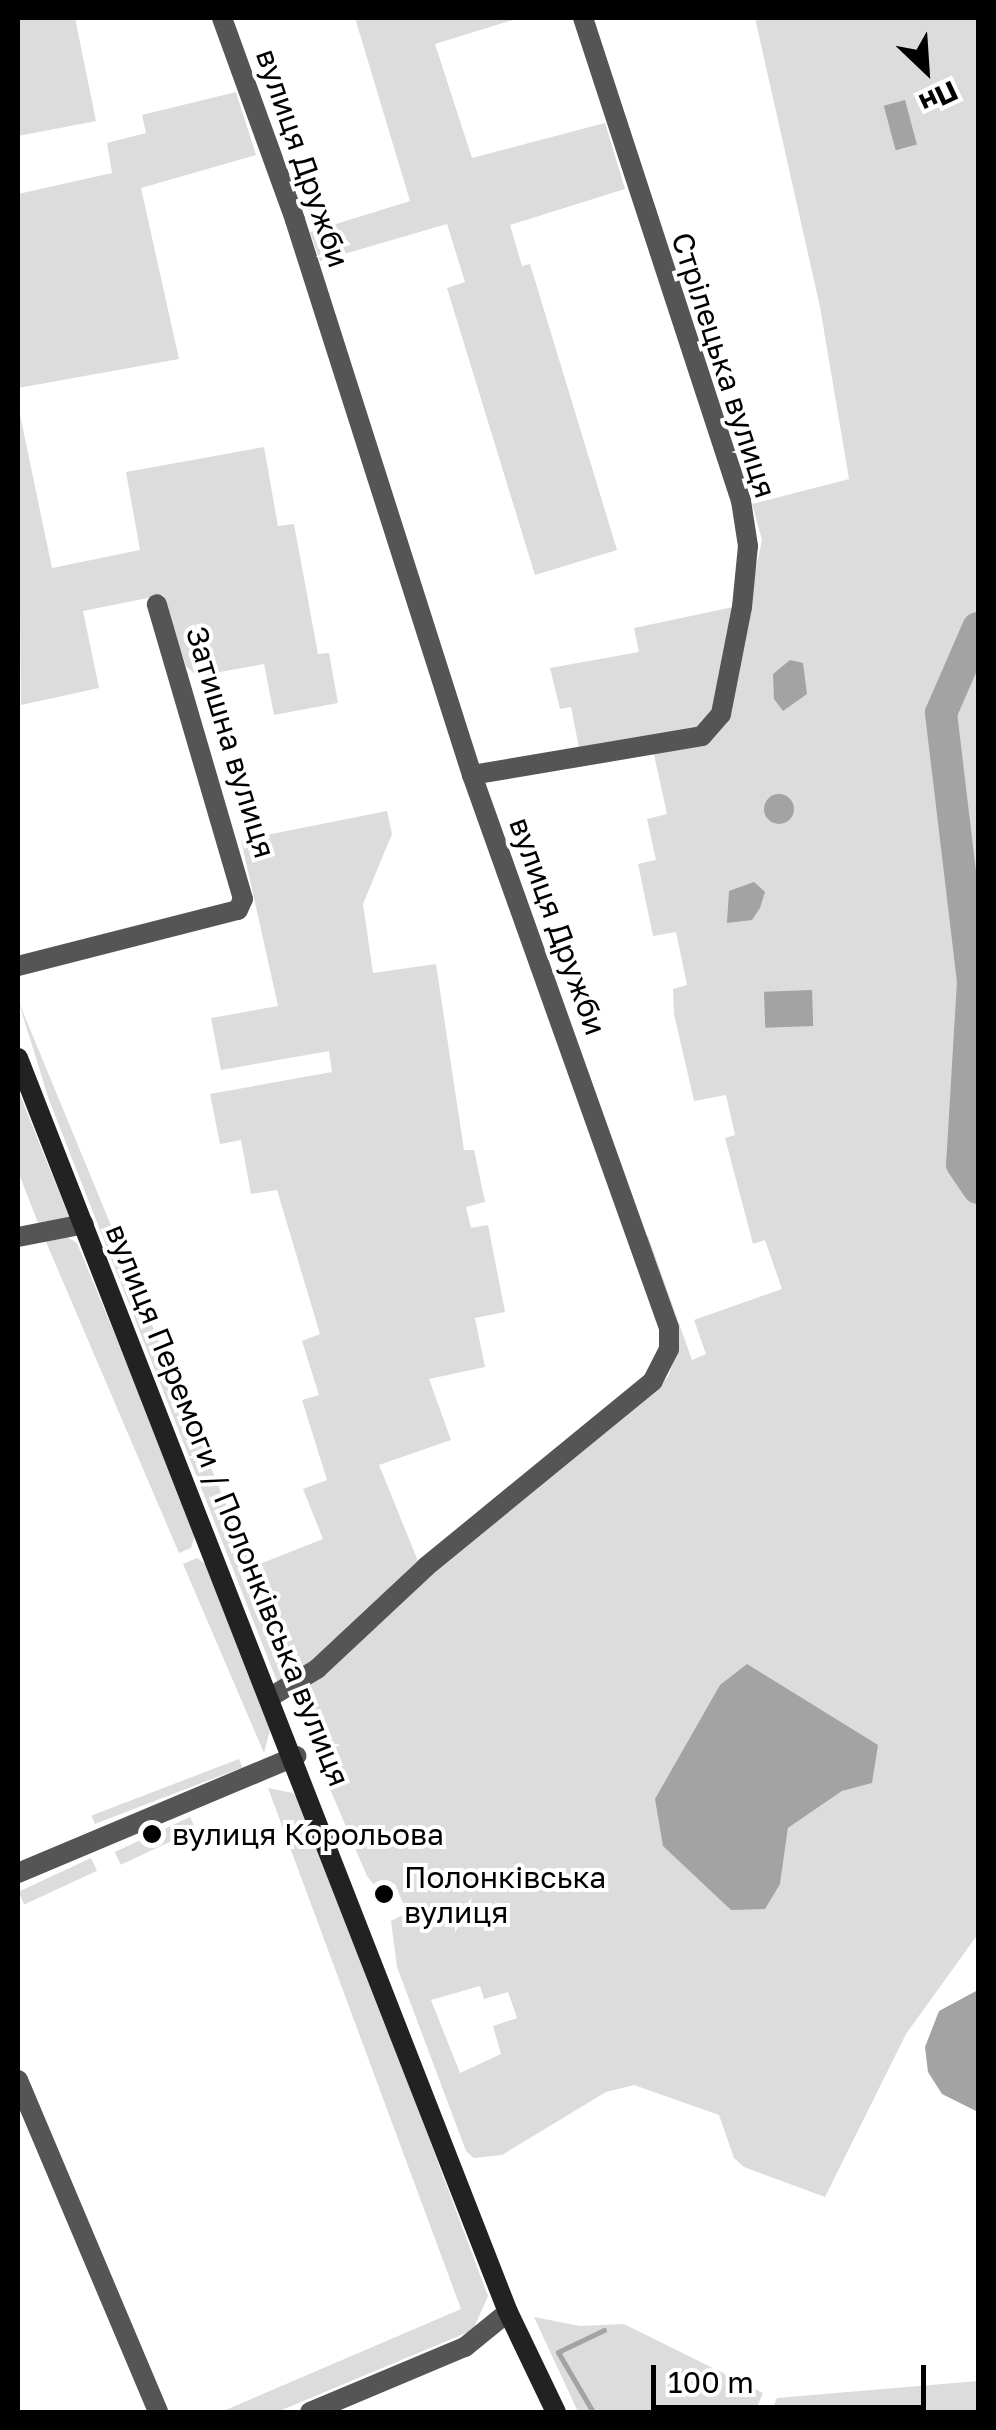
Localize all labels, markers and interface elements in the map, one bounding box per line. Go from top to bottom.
north arrow [876,20,976,120]
street label: вулиця Дружби [249,44,357,272]
text: Пн [915,75,963,121]
street label: Стрілецька вулиця [664,228,784,502]
street label: Затишна вулиця [179,622,283,862]
street label: вулиця Дружби [502,812,614,1040]
street label: вулиця Перемоги / Полонківська вулиця [98,1219,358,1791]
place label: вулиця Корольова [172,1816,444,1852]
marker: вулиця Корольова [141,1823,163,1845]
place label: Полонківська вулиця [404,1859,606,1930]
marker: Полонківська вулиця [373,1883,395,1905]
scale bar [656,2345,931,2407]
text: 100 m [668,2364,754,2400]

